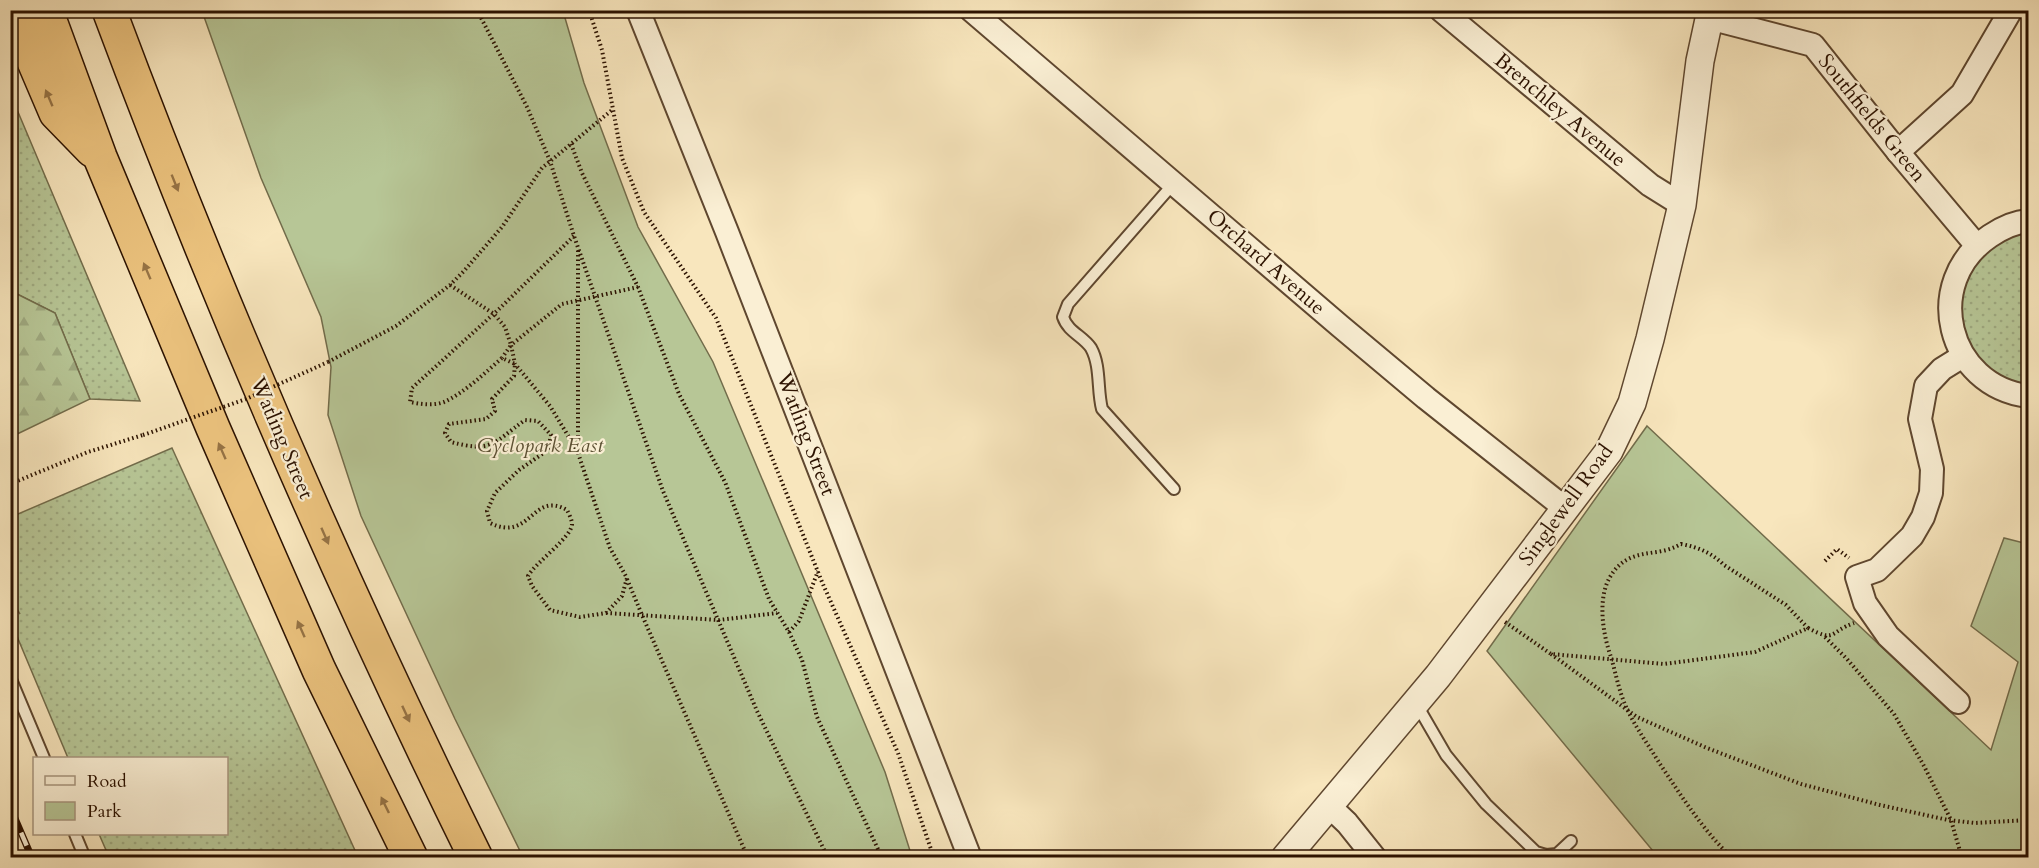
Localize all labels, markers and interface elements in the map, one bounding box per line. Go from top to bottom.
street label: Brenchley Avenue [1488,46,1632,174]
street label: Southfields Green [1811,48,1933,188]
one-way arrow [44,88,54,106]
one-way arrow [170,174,180,192]
street label: Orchard Avenue [1200,202,1332,322]
one-way arrow [142,262,151,280]
street label: Watling Street [769,367,843,500]
street label: Watling Street [243,372,321,504]
park label: Cyclopark East [477,431,604,460]
street label: Singlewell Road [1512,438,1620,572]
one-way arrow [218,442,227,459]
one-way arrow [320,528,330,546]
one-way arrow [297,621,306,638]
one-way arrow [401,705,410,722]
legend [33,757,228,835]
text: Road [87,769,127,794]
one-way arrow [381,796,391,814]
text: Park [87,799,122,824]

